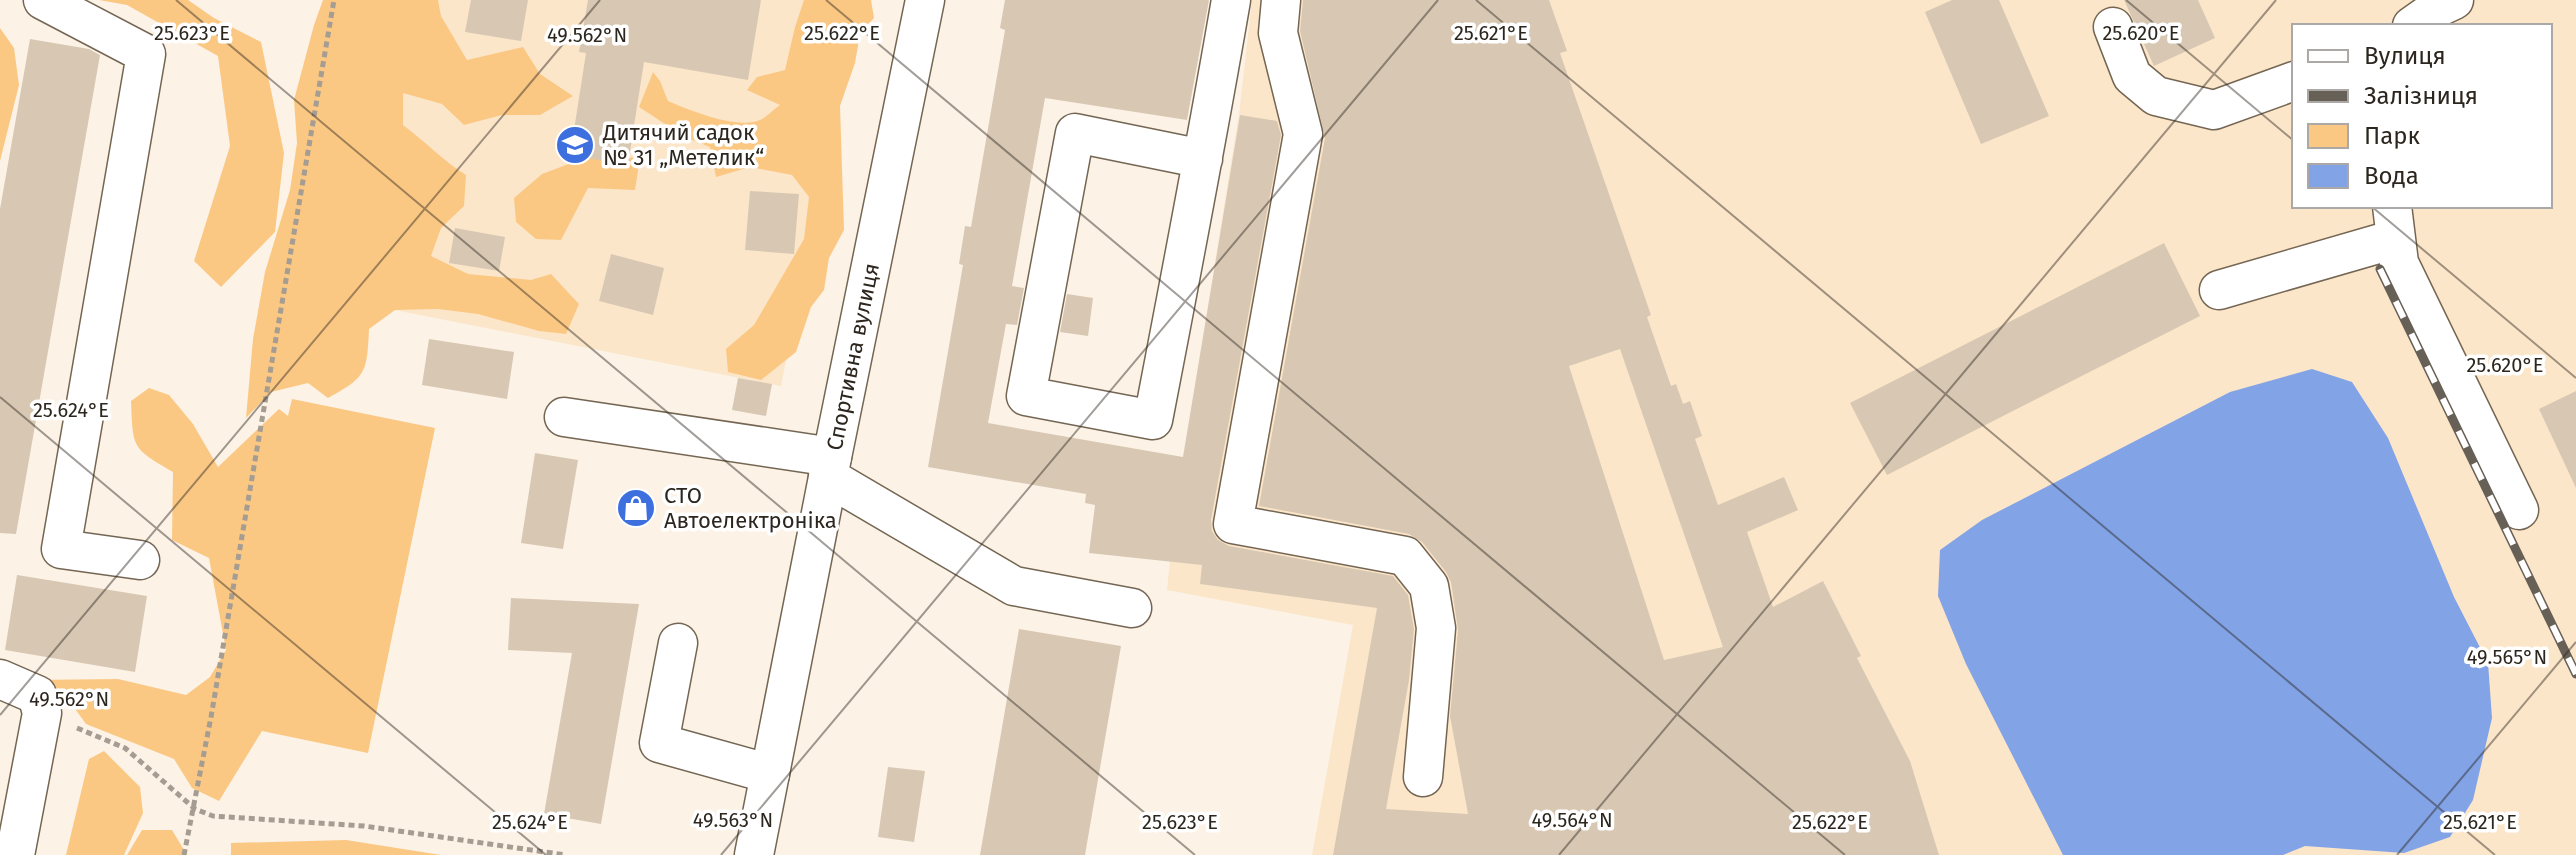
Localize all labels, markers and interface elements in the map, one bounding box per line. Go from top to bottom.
text: 25.623°E [154,21,230,45]
text: 25.622°E [804,21,880,45]
text: 25.621°E [1454,21,1528,45]
text: 25.620°E [2102,21,2180,45]
text: 49.562°N [547,23,627,47]
legend [2292,24,2552,208]
text: Вулиця [2364,42,2446,70]
text: Залізниця [2364,82,2478,110]
place label: Дитячий садок № 31 „Метелик“ [602,119,764,171]
text: Парк [2364,122,2421,150]
school or university icon: Дитячий садок № 31 „Метелик“ [554,124,596,166]
text: Вода [2364,162,2419,190]
street label: Спортивна вулиця [821,261,885,453]
text: 25.620°E [2466,353,2544,377]
text: 25.624°E [33,398,109,422]
place label: СТО Автоелектроніка [664,482,837,534]
shop icon: СТО Автоелектроніка [615,487,657,529]
text: 49.565°N [2467,645,2547,669]
text: 49.562°N [29,687,109,711]
text: 49.563°N [693,808,773,832]
text: 49.564°N [1531,808,1613,832]
text: 25.624°E [492,810,568,834]
text: 25.623°E [1142,810,1218,834]
text: 25.622°E [1792,810,1868,834]
text: 25.621°E [2443,810,2517,834]

